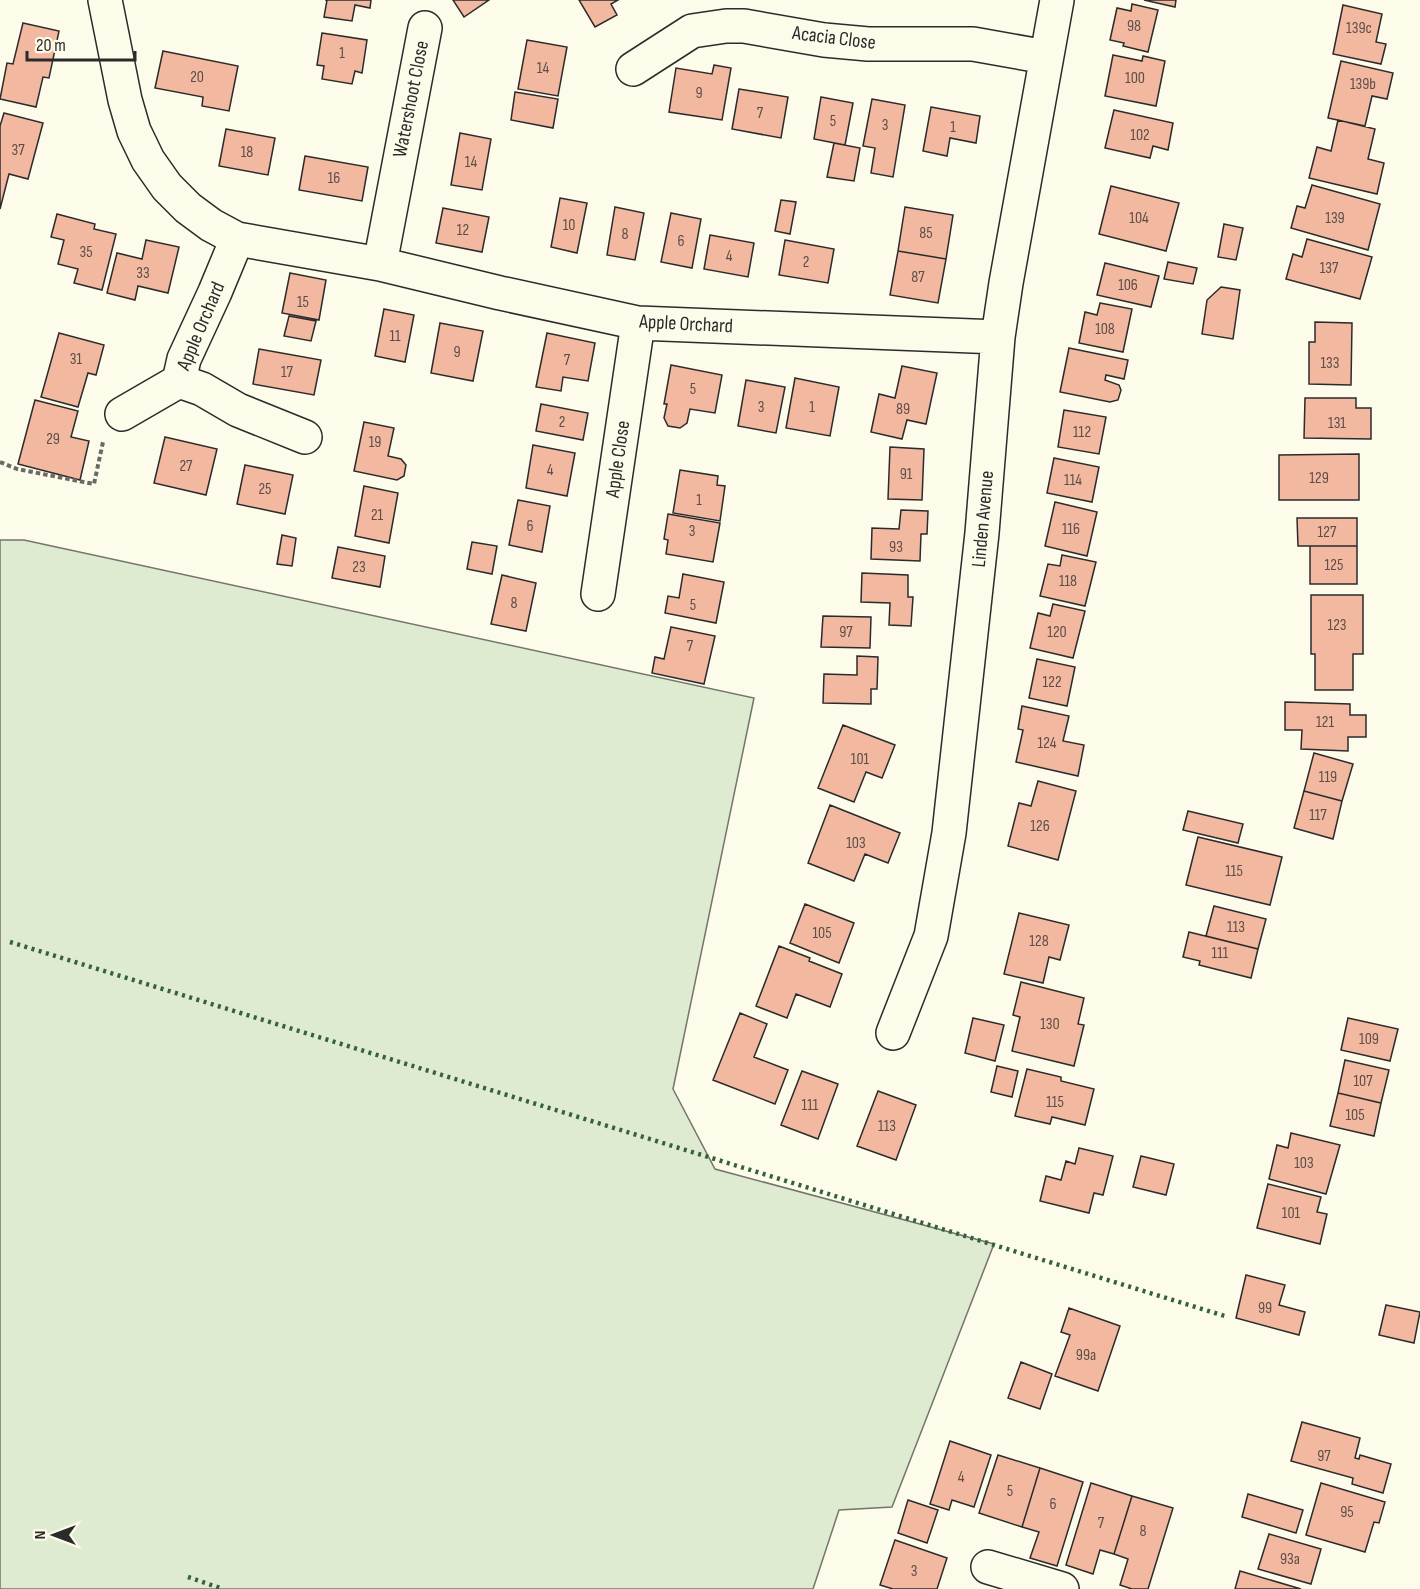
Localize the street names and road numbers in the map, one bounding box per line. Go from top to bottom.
street label: Acacia Close [790,21,877,55]
street label: Watershoot Close [388,39,434,159]
street label: Apple Orchard [171,278,230,375]
street label: Apple Orchard [638,310,733,338]
street label: Apple Close [601,419,635,500]
street label: Linden Avenue [967,470,999,568]

